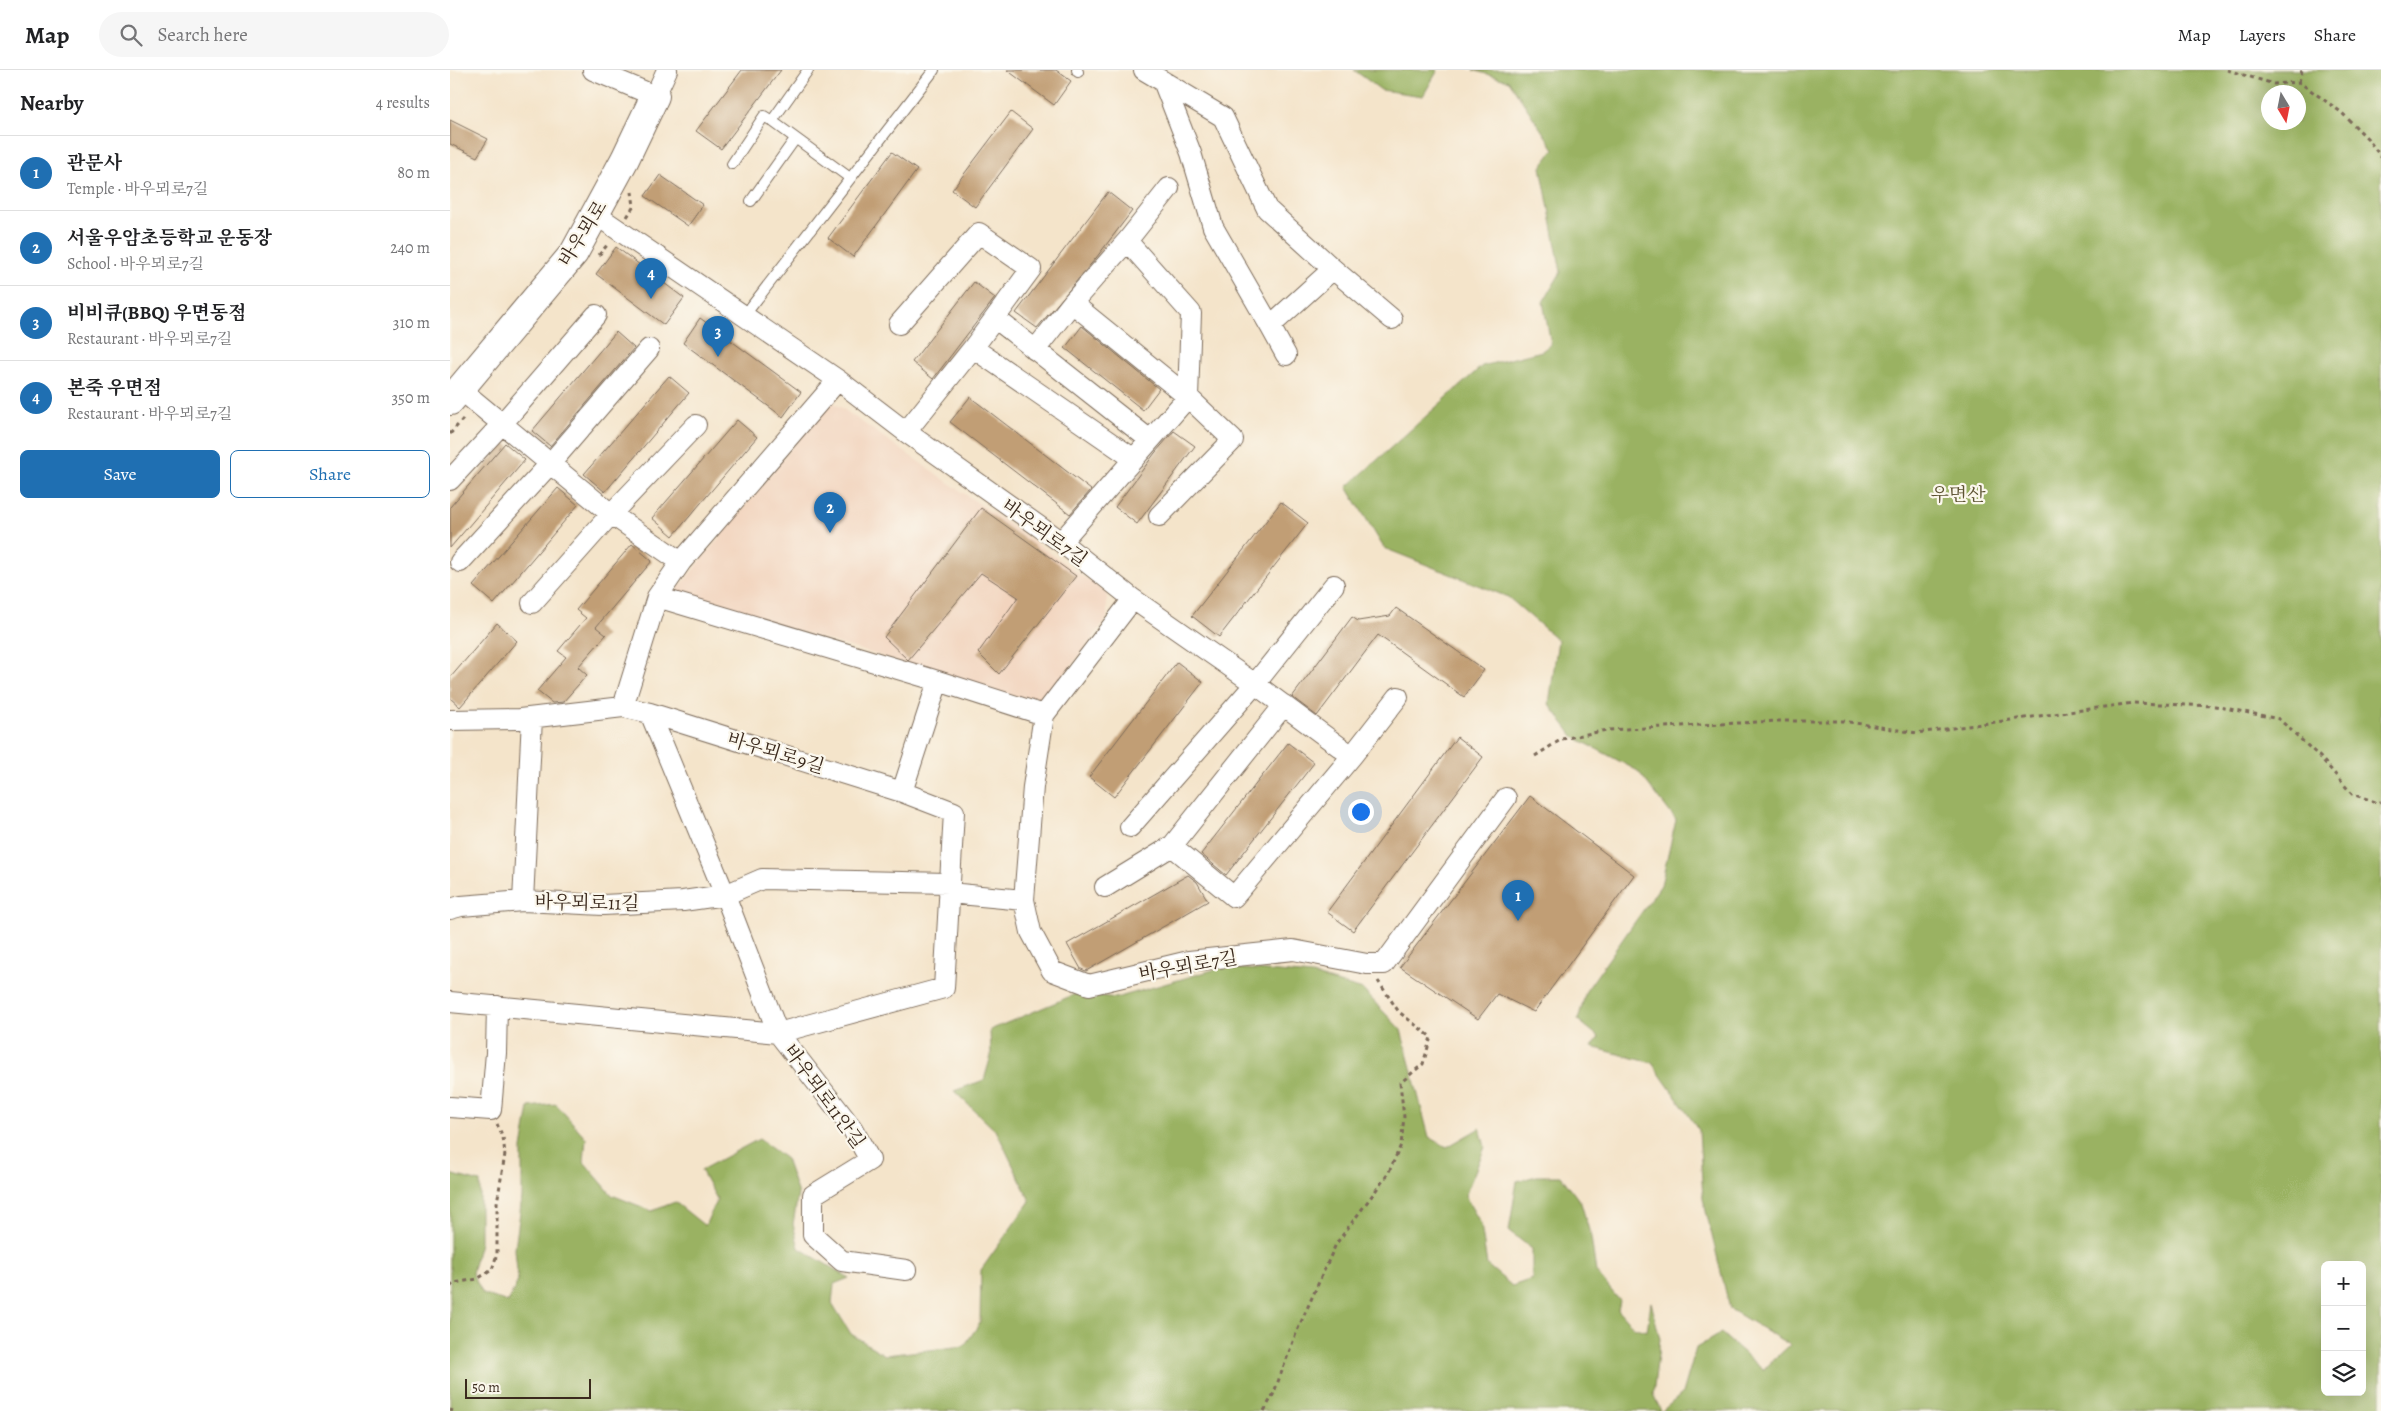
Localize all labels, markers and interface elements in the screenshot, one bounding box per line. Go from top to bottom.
search box [99,12,449,57]
text: Map [25,19,69,51]
icon: search [117,21,145,49]
text: Search here [157,22,248,48]
text: Map [2178,23,2211,47]
text: Layers [2239,23,2286,47]
text: Share [2314,23,2356,47]
north arrow [2261,85,2306,130]
text: Nearby [20,89,83,117]
text: 4 results [376,92,430,114]
text: 관문사 [67,150,122,176]
text: 1 [33,162,39,184]
text: 80 m [397,162,430,184]
text: Temple · 바우뫼로7길 [67,178,208,200]
street label: 바우뫼로 [552,196,613,272]
text: 서울우암초등학교 운동장 [67,225,272,251]
text: 2 [32,237,40,259]
text: 240 m [390,237,430,259]
text: School · 바우뫼로7길 [67,253,204,275]
pin: 4 [635,258,667,299]
text: 비비큐(BBQ) 우면동점 [67,300,247,326]
text: 3 [33,312,39,334]
text: 310 m [393,312,430,334]
pin: 3 [702,316,734,357]
text: Restaurant · 바우뫼로7길 [67,328,232,350]
text: 본죽 우면점 [67,375,162,401]
text: 4 [32,387,40,409]
text: 350 m [391,387,430,409]
text: Restaurant · 바우뫼로7길 [67,403,232,425]
button: Save [20,450,220,498]
button: Share [230,450,430,498]
park label: 우면산 [1930,482,1986,508]
pin: 2 [814,492,846,533]
street label: 바우뫼로7길 [996,493,1092,573]
street label: 바우뫼로9길 [724,726,828,780]
your location [1348,799,1374,825]
pin: 1 [1502,880,1534,921]
street label: 바우뫼로11길 [534,889,640,917]
street label: 바우뫼로7길 [1137,945,1240,987]
street label: 바우뫼로11안길 [777,1039,871,1154]
map controls [2321,1261,2366,1396]
button: + [2321,1261,2366,1306]
button: − [2321,1306,2366,1351]
button: layers [2321,1351,2366,1396]
scale bar [465,1376,591,1399]
text: 50 m [472,1378,500,1397]

